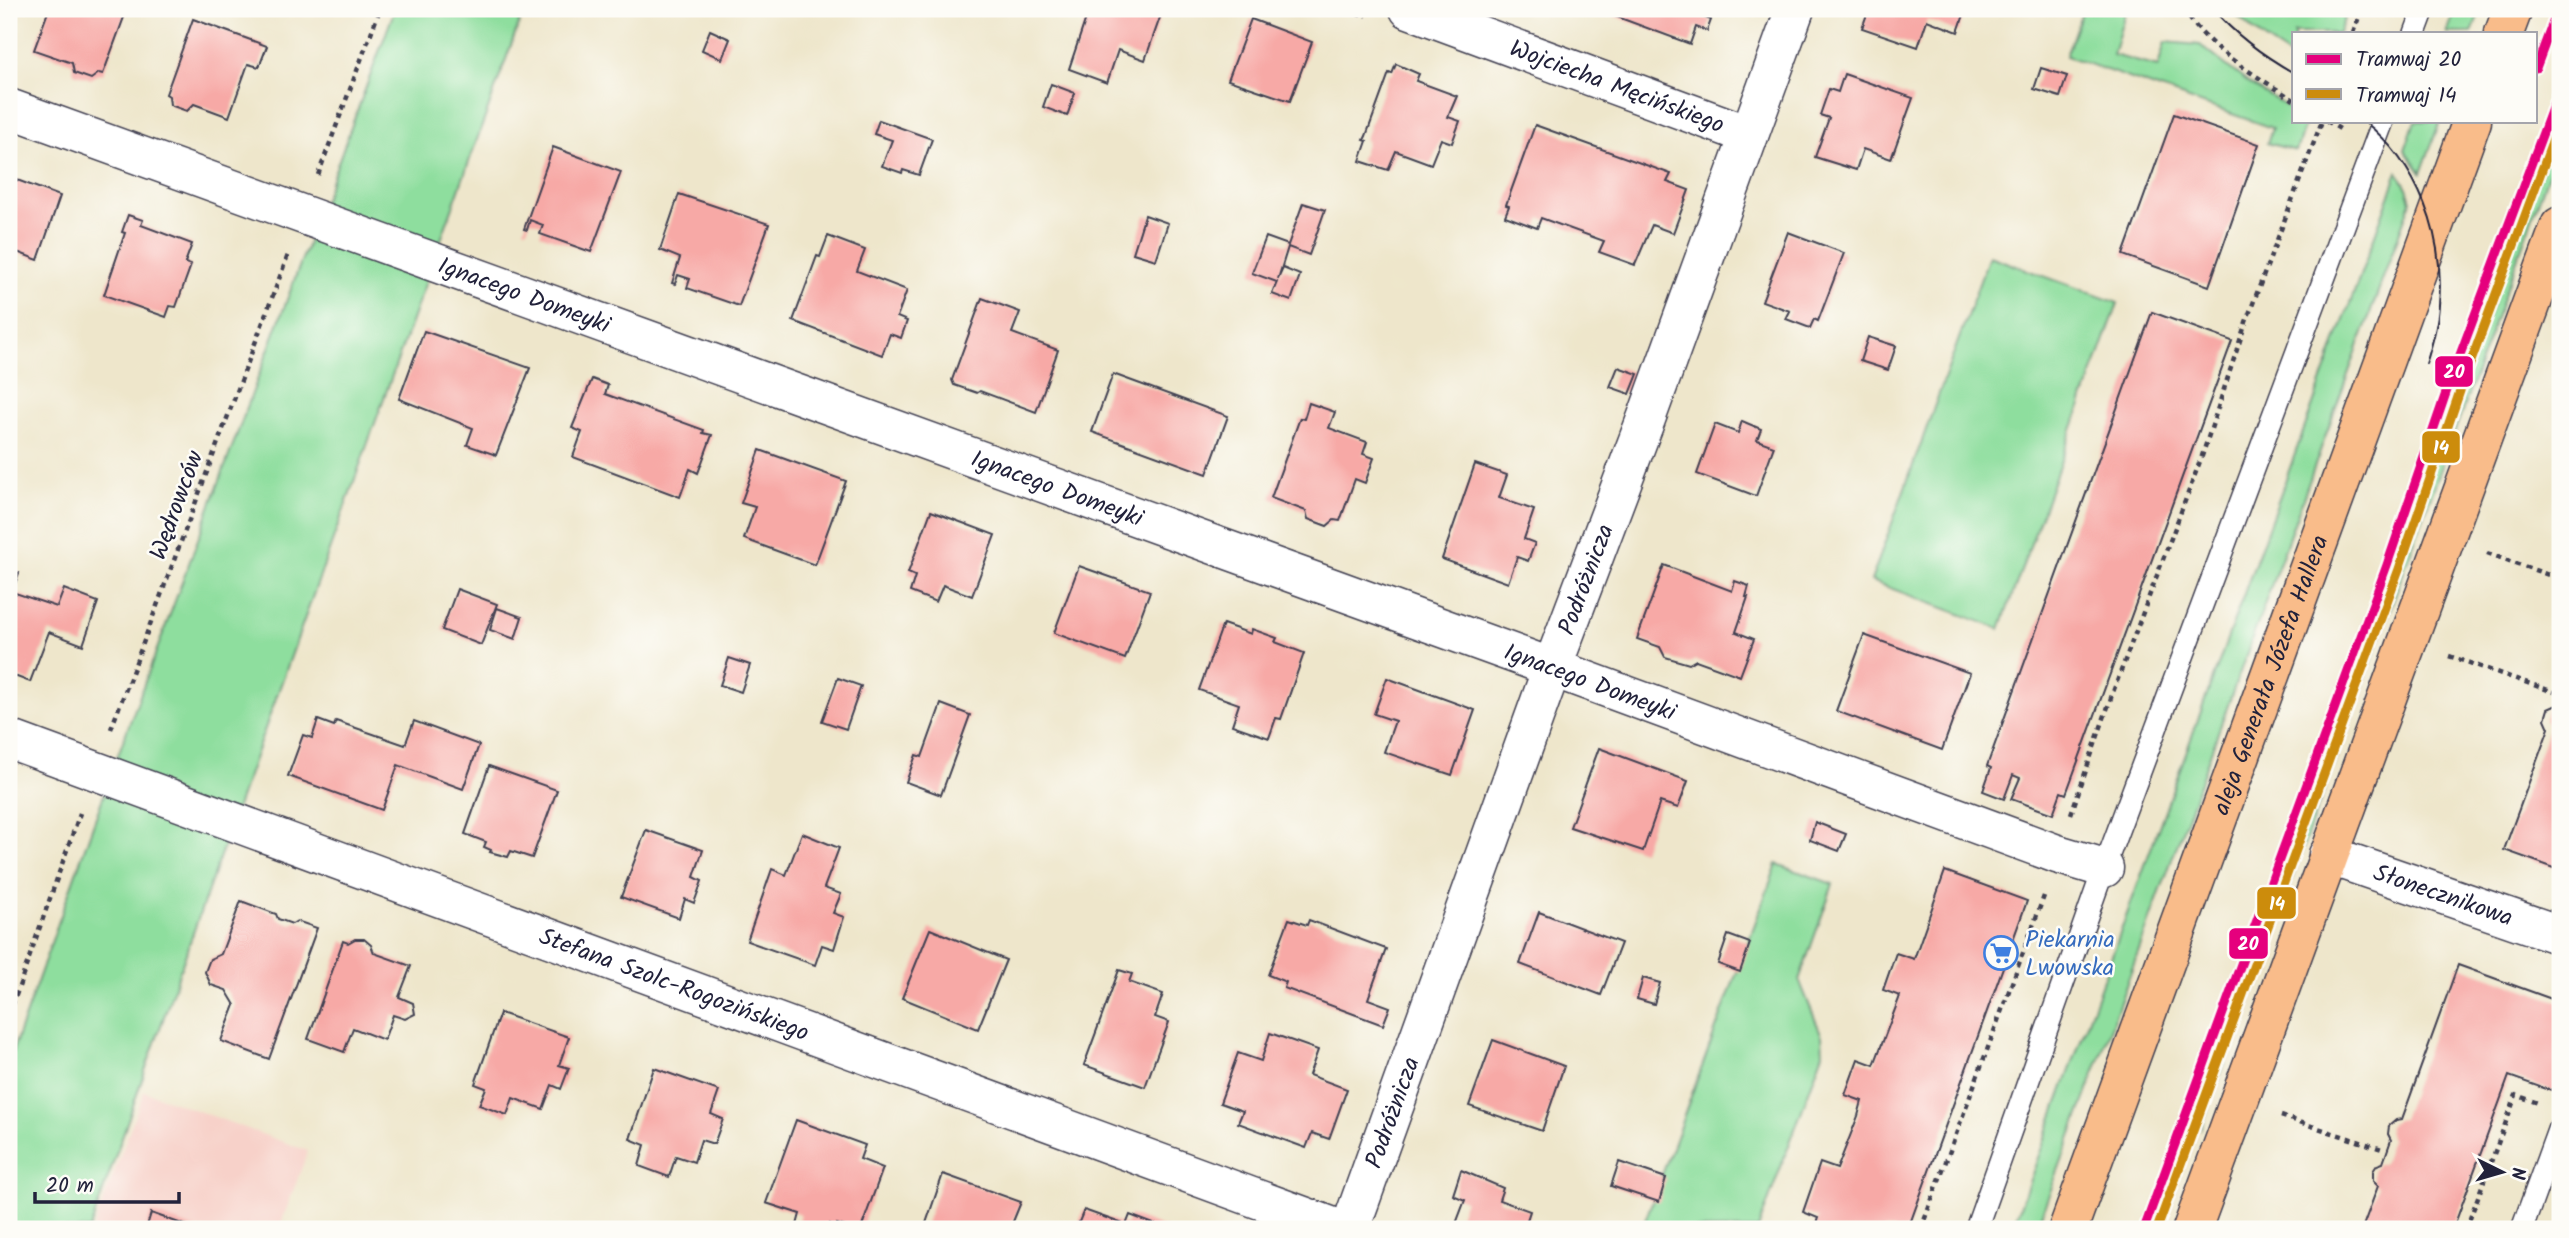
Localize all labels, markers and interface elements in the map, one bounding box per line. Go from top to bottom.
street label: Wojciecha Męcińskiego [1504,30,1730,145]
legend [2292,32,2538,122]
text: Tramwaj 20 [2356,44,2461,77]
text: Tramwaj 14 [2356,80,2457,113]
street label: Ignacego Domeyki [432,247,617,346]
line badge: 20 [2434,355,2474,388]
text: 20 [2444,358,2465,388]
line badge: 14 [2421,430,2461,464]
text: 14 [2433,434,2450,464]
street label: Ignacego Domeyki [965,440,1150,539]
street label: Wędrowców [140,445,216,566]
street label: Podróżnicza [1548,519,1626,641]
street label: aleja Generała Józefa Hallera [2203,530,2340,821]
street label: Ignacego Domeyki [1498,634,1682,733]
street label: Słonecznikowa [2368,854,2518,938]
line badge: 14 [2256,886,2297,920]
text: 14 [2269,890,2286,920]
street label: Stefana Szolc-Rogozińskiego [533,918,814,1053]
place label: Piekarnia Lwowska [2025,921,2115,988]
line badge: 20 [2228,927,2269,960]
text: 20 [2238,930,2259,960]
supermarket icon: Piekarnia Lwowska [1982,934,2020,972]
street label: Podróżnicza [1355,1052,1431,1174]
north arrow [2468,1136,2538,1206]
scale bar [35,1161,178,1205]
text: N [2501,1166,2532,1181]
text: 20 m [46,1170,94,1203]

